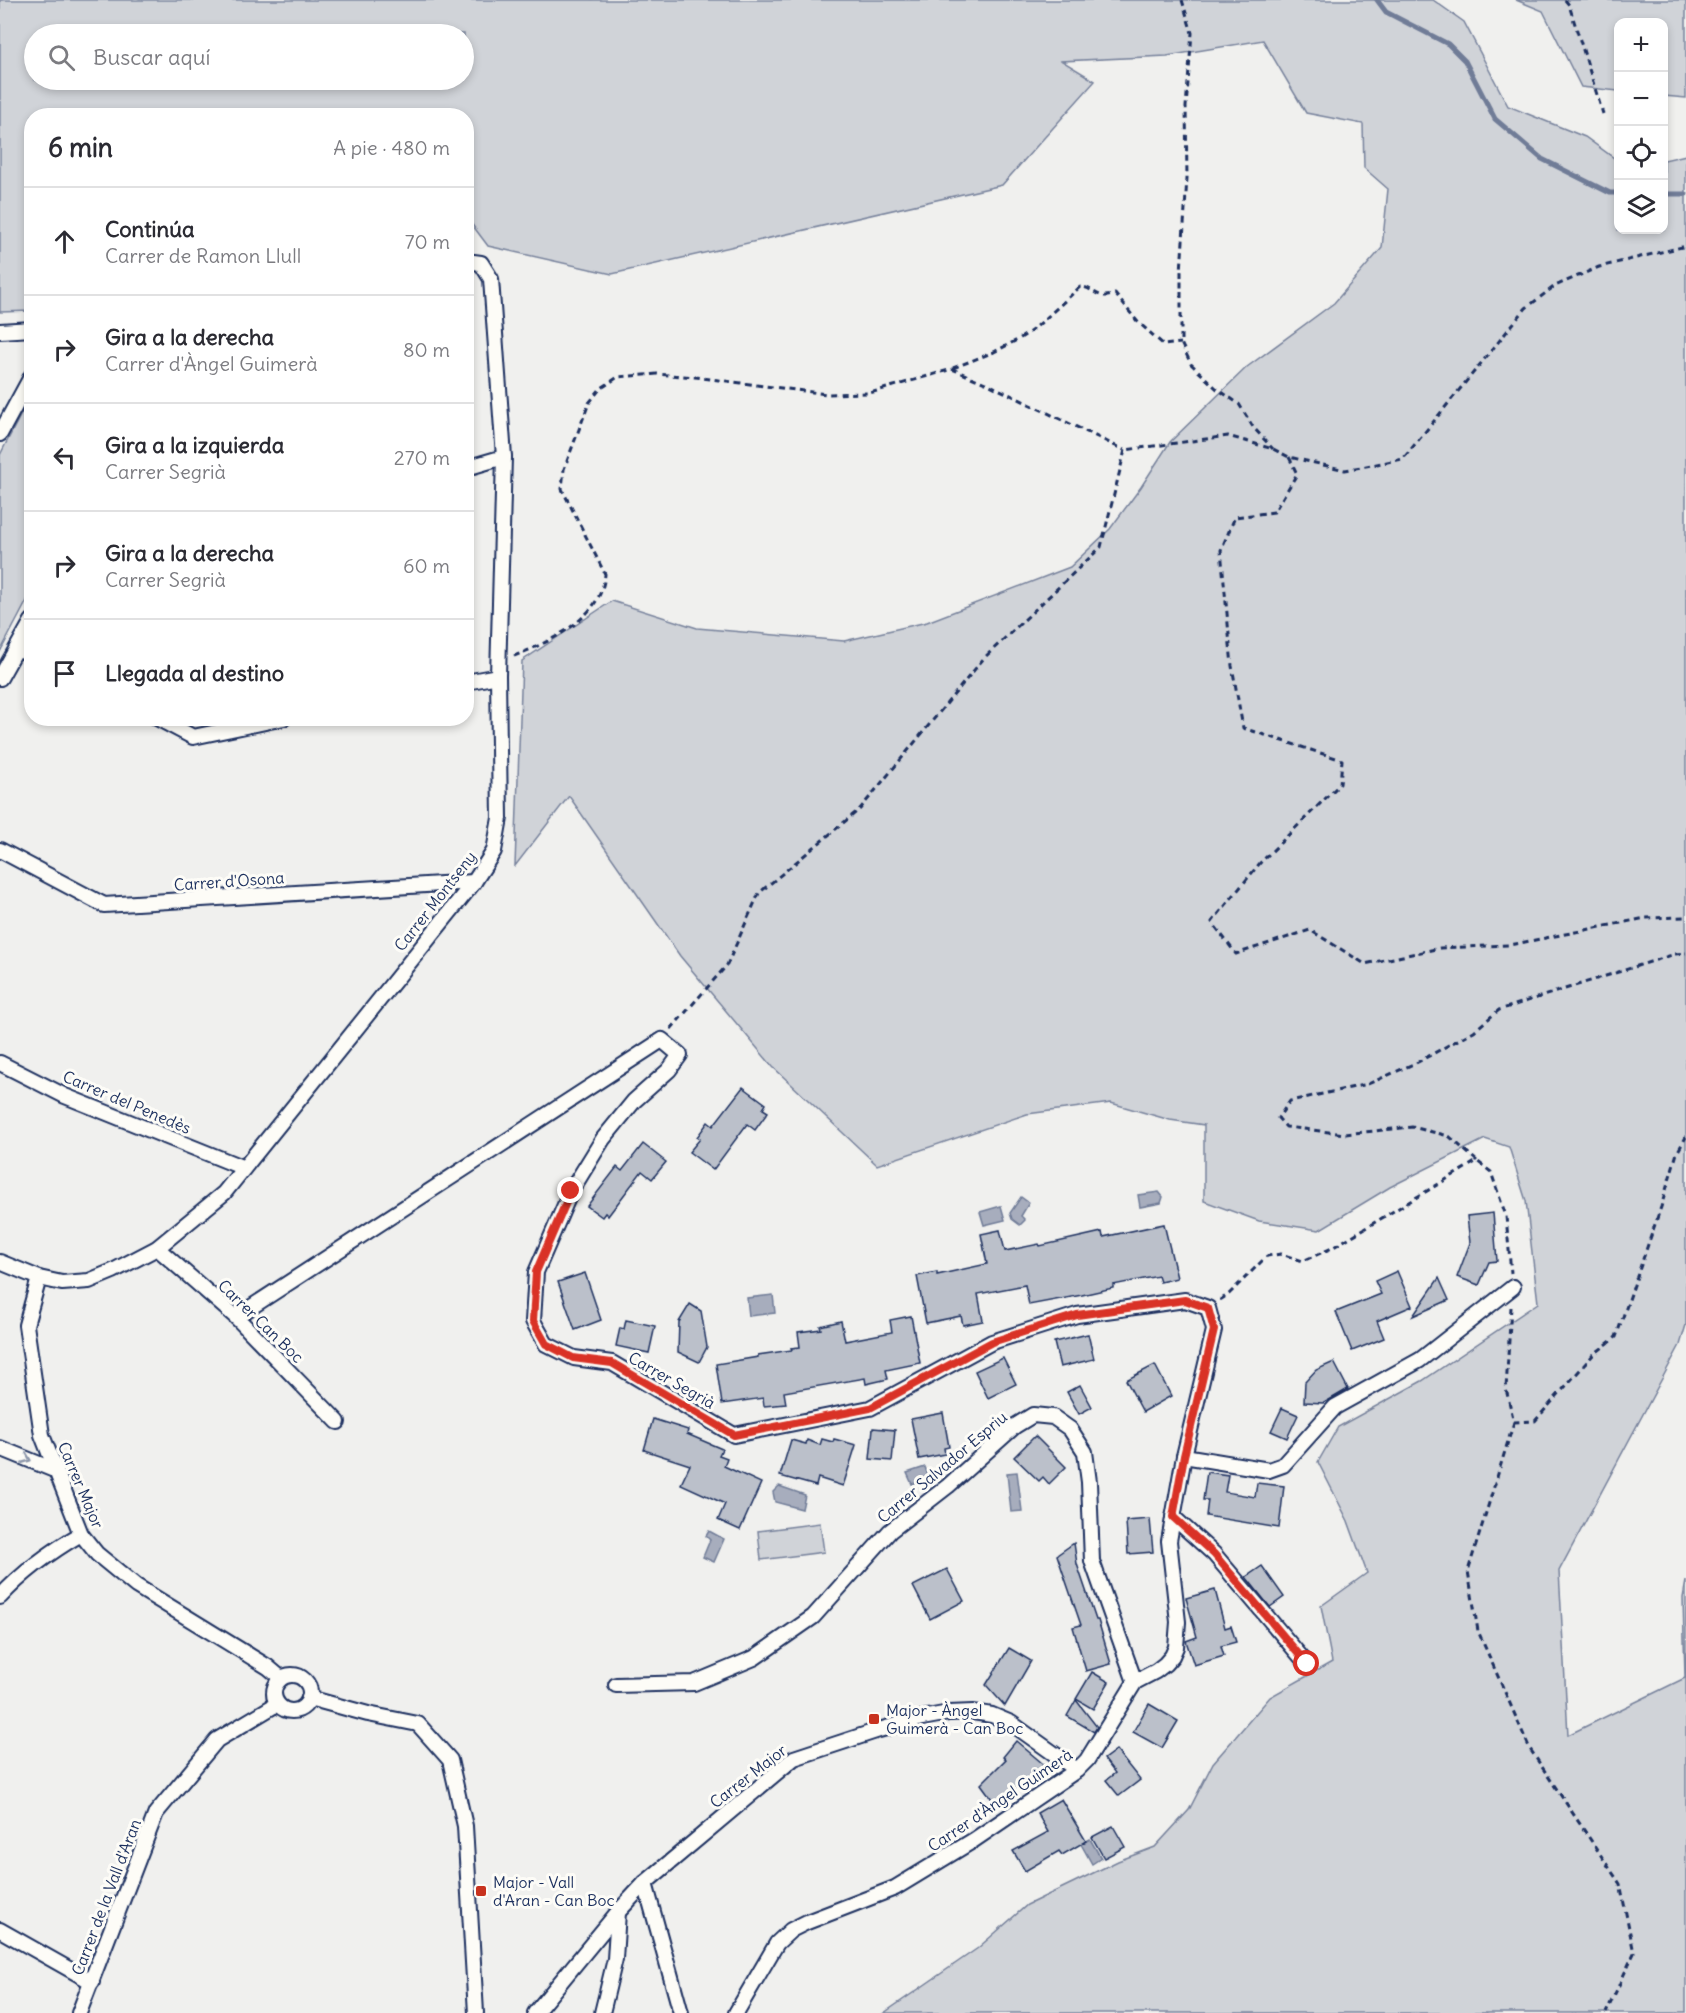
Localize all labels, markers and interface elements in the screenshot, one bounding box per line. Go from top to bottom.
map controls [1614,18,1668,234]
button: + [1614,18,1668,72]
search box [24,24,474,90]
icon: search [45,41,78,74]
text: Buscar aquí [93,43,210,71]
button: − [1614,72,1668,126]
button: locate [1614,126,1668,180]
text: 6 min [48,131,113,164]
text: A pie · 480 m [333,135,450,160]
button: layers [1614,180,1668,234]
text: Continúa [105,215,194,243]
icon: ahead [48,225,81,258]
text: 70 m [405,229,450,254]
text: Carrer de Ramon Llull [105,243,301,268]
text: Gira a la derecha [105,323,274,351]
icon: right [48,333,81,366]
text: 80 m [403,337,450,362]
text: Carrer d'Àngel Guimerà [105,351,318,376]
text: Gira a la izquierda [105,431,284,459]
icon: left [48,441,81,474]
text: 270 m [394,445,450,470]
text: Carrer Segrià [105,459,226,484]
text: Gira a la derecha [105,539,274,567]
icon: right [48,549,81,582]
text: 60 m [403,553,450,578]
text: Carrer Segrià [105,567,226,592]
icon: arrive [48,657,81,690]
text: Llegada al destino [105,659,284,687]
street label: Carrer Montseny [390,847,480,955]
street label: Carrer d'Osona [173,867,285,895]
street label: Carrer del Penedès [60,1066,194,1138]
route end [557,1177,583,1203]
street label: Carrer Can Boc [214,1275,308,1367]
street label: Carrer Segrià [625,1347,719,1413]
street label: Carrer Salvador Espriu [873,1407,1011,1527]
street label: Carrer Major [54,1439,108,1532]
one-way arrow [21,1452,32,1464]
route start [1293,1650,1319,1676]
place label: Major - Àngel Guimerà - Can Boc [886,1700,1023,1738]
marker: Major - Àngel Guimerà - Can Boc [867,1712,881,1726]
street label: Carrer Major [706,1739,791,1812]
street label: Carrer d'Àngel Guimerà [924,1744,1076,1856]
street label: Carrer de la Vall d'Aran [67,1816,145,1978]
place label: Major - Vall d'Aran - Can Boc [493,1872,615,1910]
marker: Major - Vall d'Aran - Can Boc [474,1884,488,1898]

